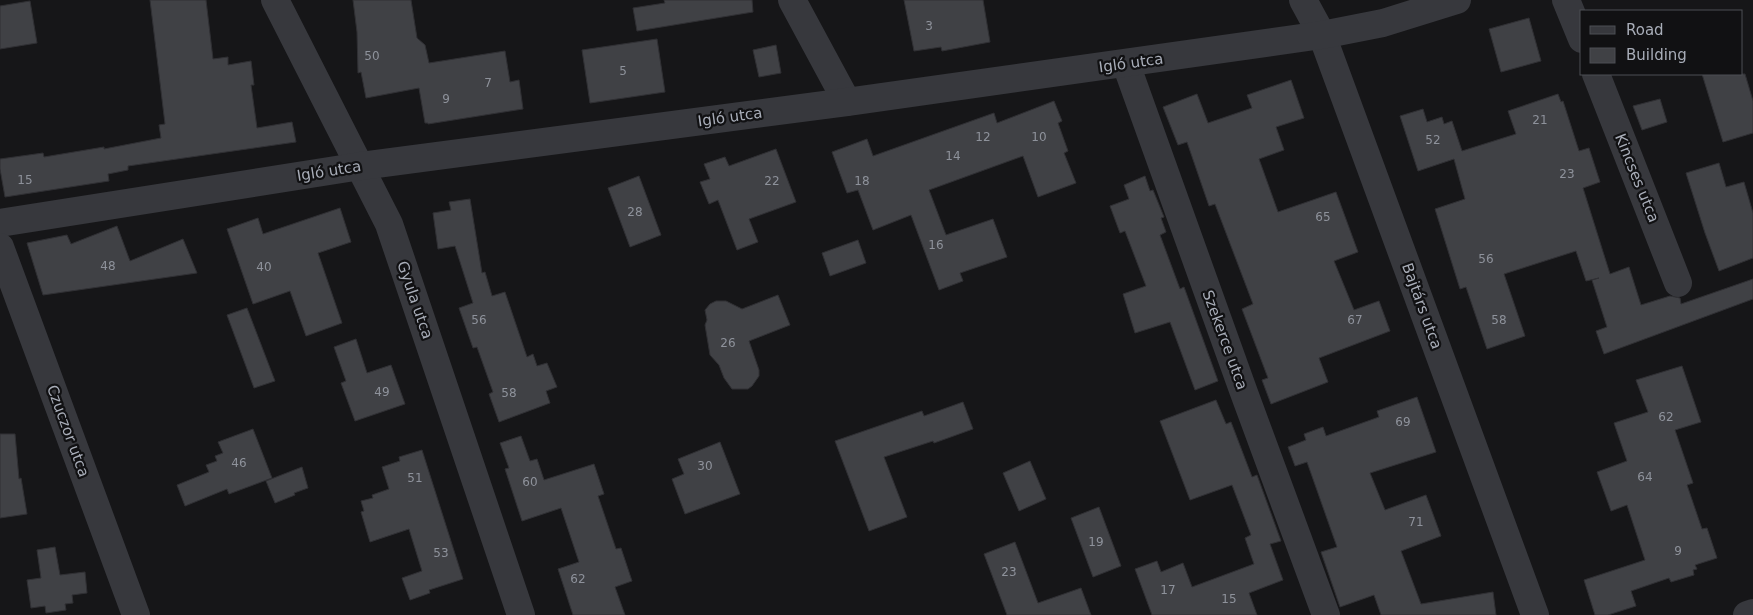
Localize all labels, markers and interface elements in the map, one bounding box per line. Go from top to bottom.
legend [1580,10,1743,75]
house number: 3 [925,19,933,33]
text: Road [1626,21,1664,39]
text: Building [1626,46,1687,64]
house number: 50 [364,49,380,63]
street label: Igló utca [1098,50,1164,76]
house number: 5 [619,64,627,78]
house number: 7 [484,76,492,90]
house number: 9 [442,92,450,106]
street label: Igló utca [697,104,763,130]
house number: 21 [1532,113,1548,127]
house number: 12 [975,130,991,144]
house number: 10 [1031,130,1047,144]
street label: Kincses utca [1611,131,1663,225]
house number: 52 [1425,133,1441,147]
house number: 14 [945,149,961,163]
street label: Igló utca [296,157,362,185]
house number: 23 [1559,167,1575,181]
house number: 15 [17,173,33,187]
house number: 22 [764,174,780,188]
house number: 18 [854,174,870,188]
house number: 28 [627,205,643,219]
house number: 65 [1315,210,1331,224]
house number: 16 [928,238,944,252]
house number: 56 [1478,252,1494,266]
house number: 48 [100,259,116,273]
street label: Gyula utca [393,259,437,341]
house number: 40 [256,260,272,274]
street label: Bajtárs utca [1398,260,1446,352]
street label: Szekerce utca [1199,288,1251,392]
house number: 56 [471,313,487,327]
house number: 67 [1347,313,1363,327]
house number: 58 [1491,313,1507,327]
house number: 26 [720,336,736,350]
street label: Czuczor utca [43,382,93,480]
house number: 49 [374,385,390,399]
house number: 58 [501,386,517,400]
house number: 62 [1658,410,1674,424]
house number: 69 [1395,415,1411,429]
house number: 46 [231,456,247,470]
house number: 30 [697,459,713,473]
house number: 64 [1637,470,1653,484]
house number: 51 [407,471,423,485]
house number: 60 [522,475,538,489]
house number: 71 [1408,515,1424,529]
house number: 19 [1088,535,1104,549]
house number: 9 [1674,544,1682,558]
house number: 53 [433,546,449,560]
house number: 23 [1001,565,1017,579]
house number: 62 [570,572,586,586]
house number: 17 [1160,583,1176,597]
house number: 15 [1221,592,1237,606]

